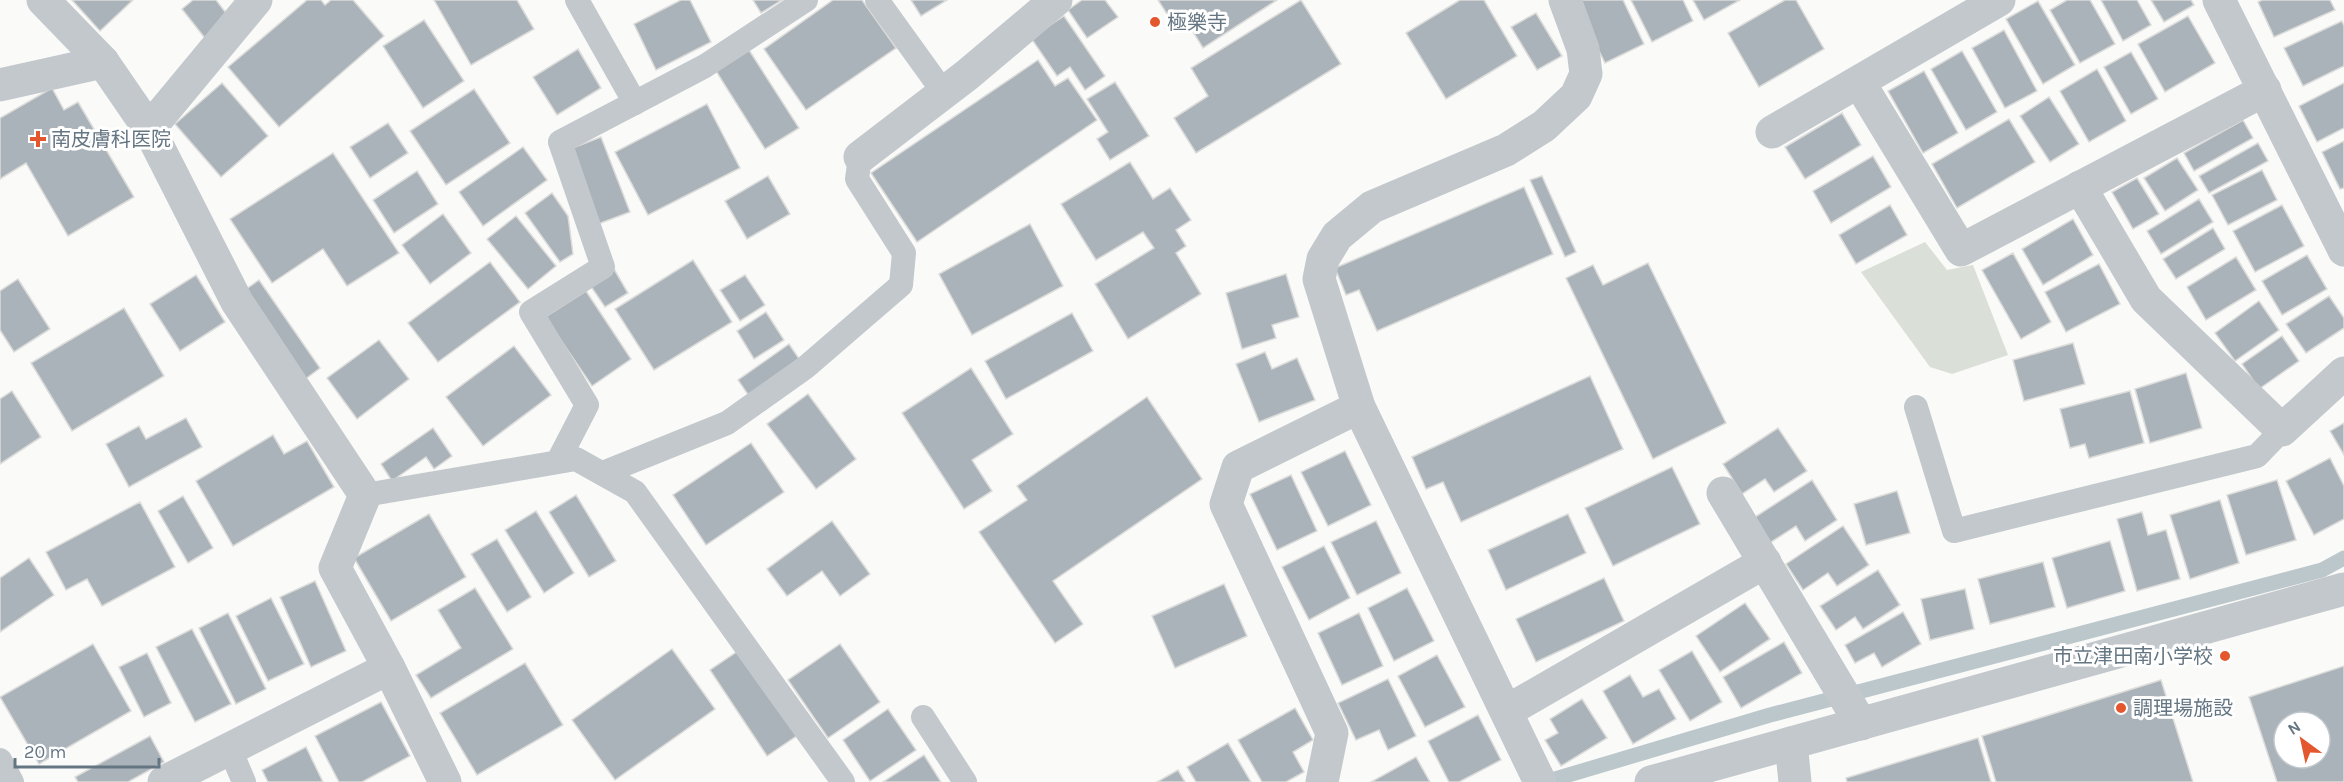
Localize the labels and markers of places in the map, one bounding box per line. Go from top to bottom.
place label: 極樂寺 [1167,11,1227,34]
marker: 極樂寺 [1148,15,1162,29]
place label: 南皮膚科医院 [51,128,171,151]
marker: 南皮膚科医院 [29,130,47,148]
place label: 市立津田南小学校 [2053,645,2213,668]
marker: 市立津田南小学校 [2218,649,2232,663]
place label: 調理場施設 [2133,697,2233,720]
marker: 調理場施設 [2114,701,2128,715]

